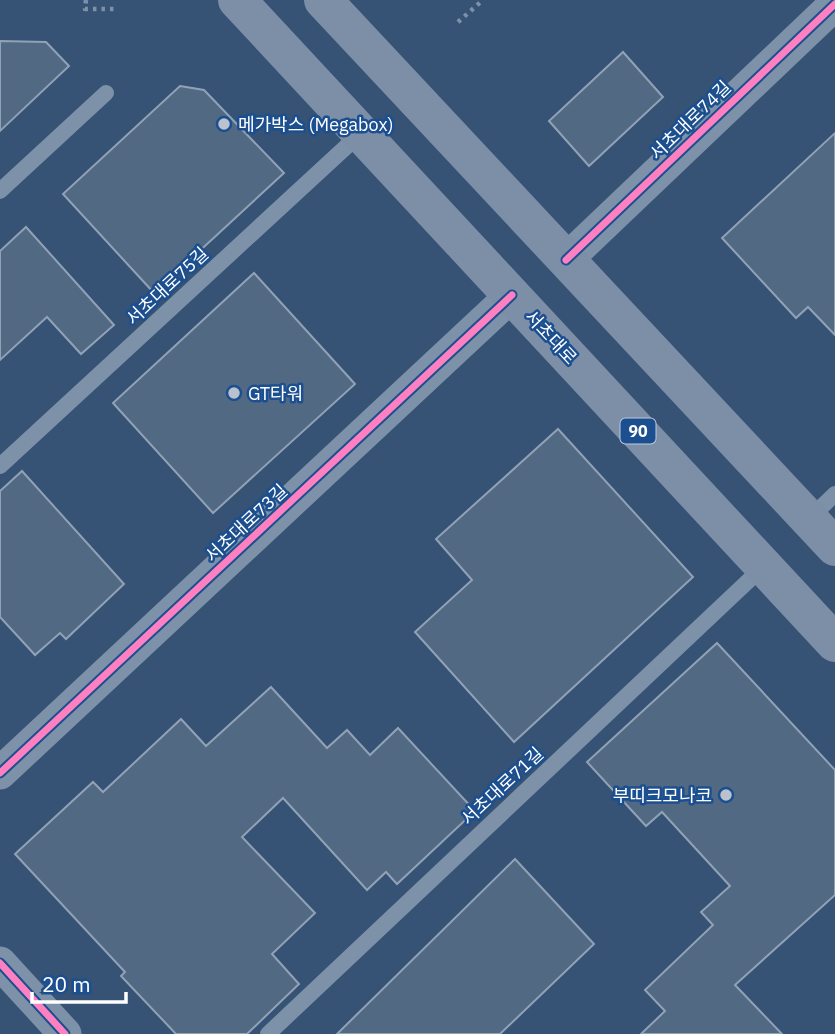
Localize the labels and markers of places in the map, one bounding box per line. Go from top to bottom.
place label: 메가박스 (Megabox) [238,113,394,136]
marker: 메가박스 (Megabox) [216,116,232,132]
place label: GT타워 [248,382,303,405]
marker: GT타워 [226,385,242,401]
place label: 부띠크모나코 [613,784,712,807]
marker: 부띠크모나코 [718,787,734,803]

